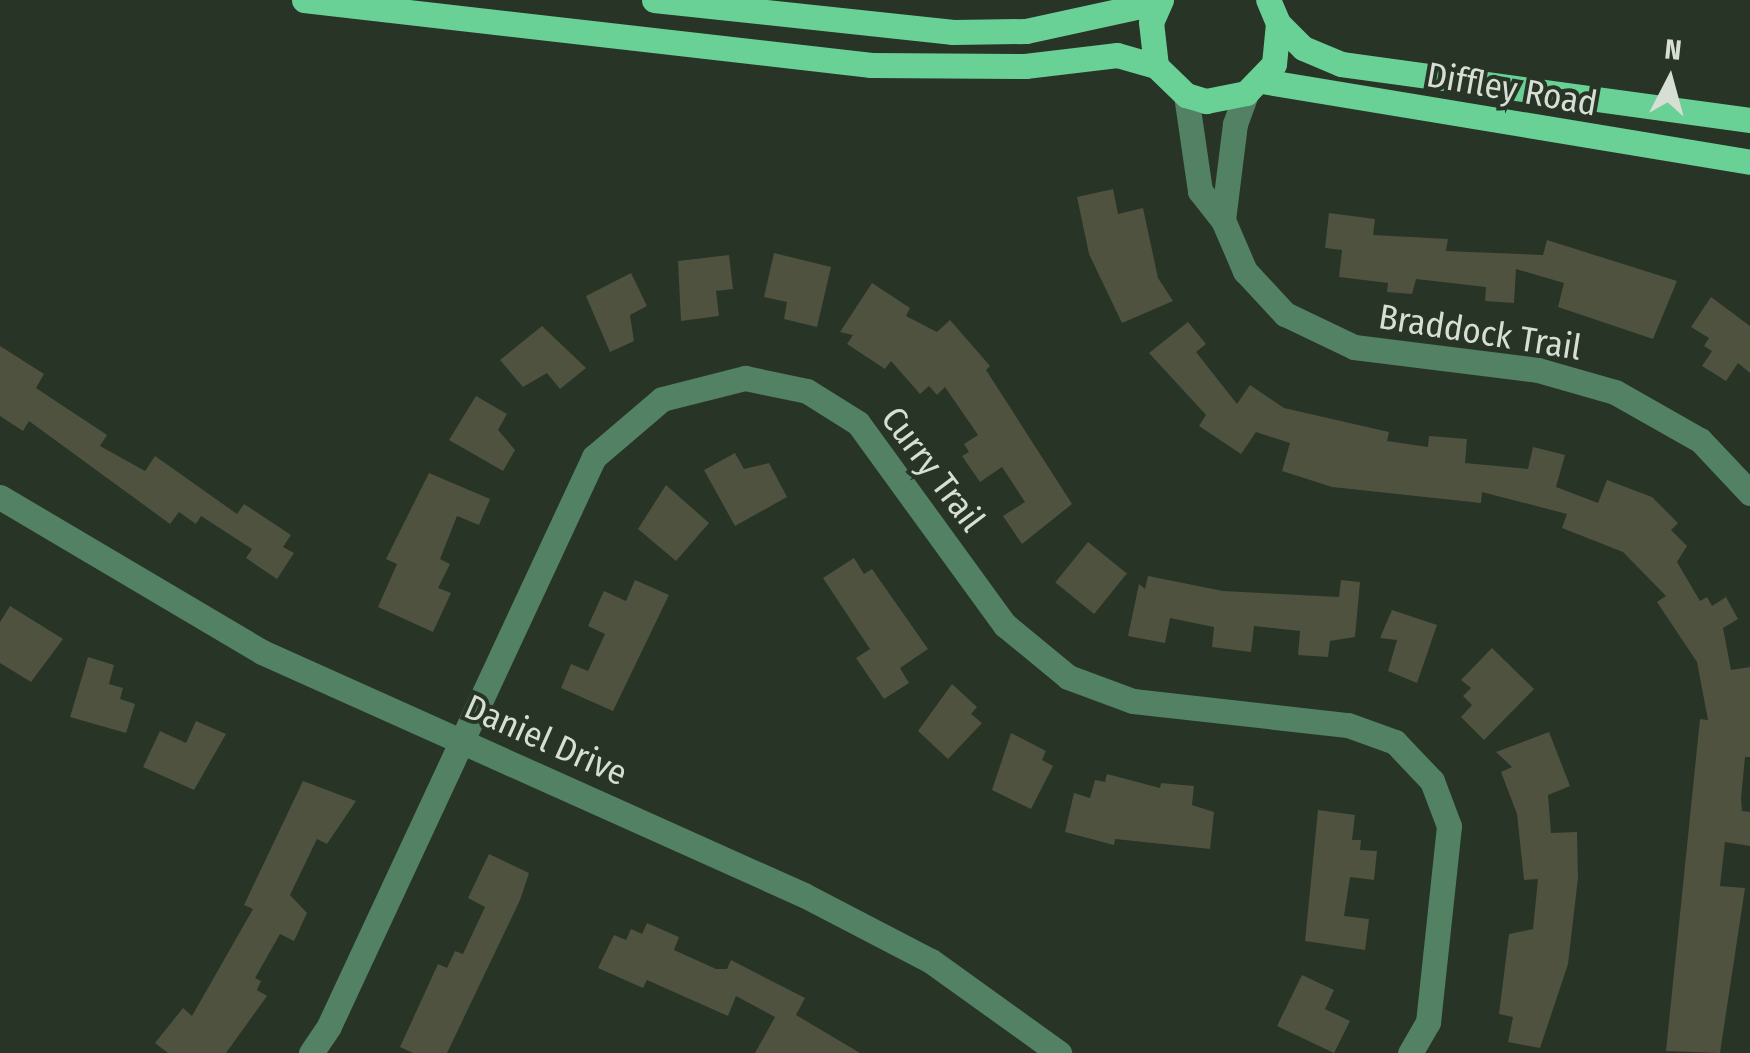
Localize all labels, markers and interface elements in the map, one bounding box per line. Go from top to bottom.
north arrow [1620,30,1720,130]
text: N [1663,32,1683,67]
street label: Diffley Road [1423,53,1601,125]
street label: Braddock Trail [1376,295,1584,369]
street label: Curry Trail [873,398,993,540]
street label: Daniel Drive [458,686,634,794]

